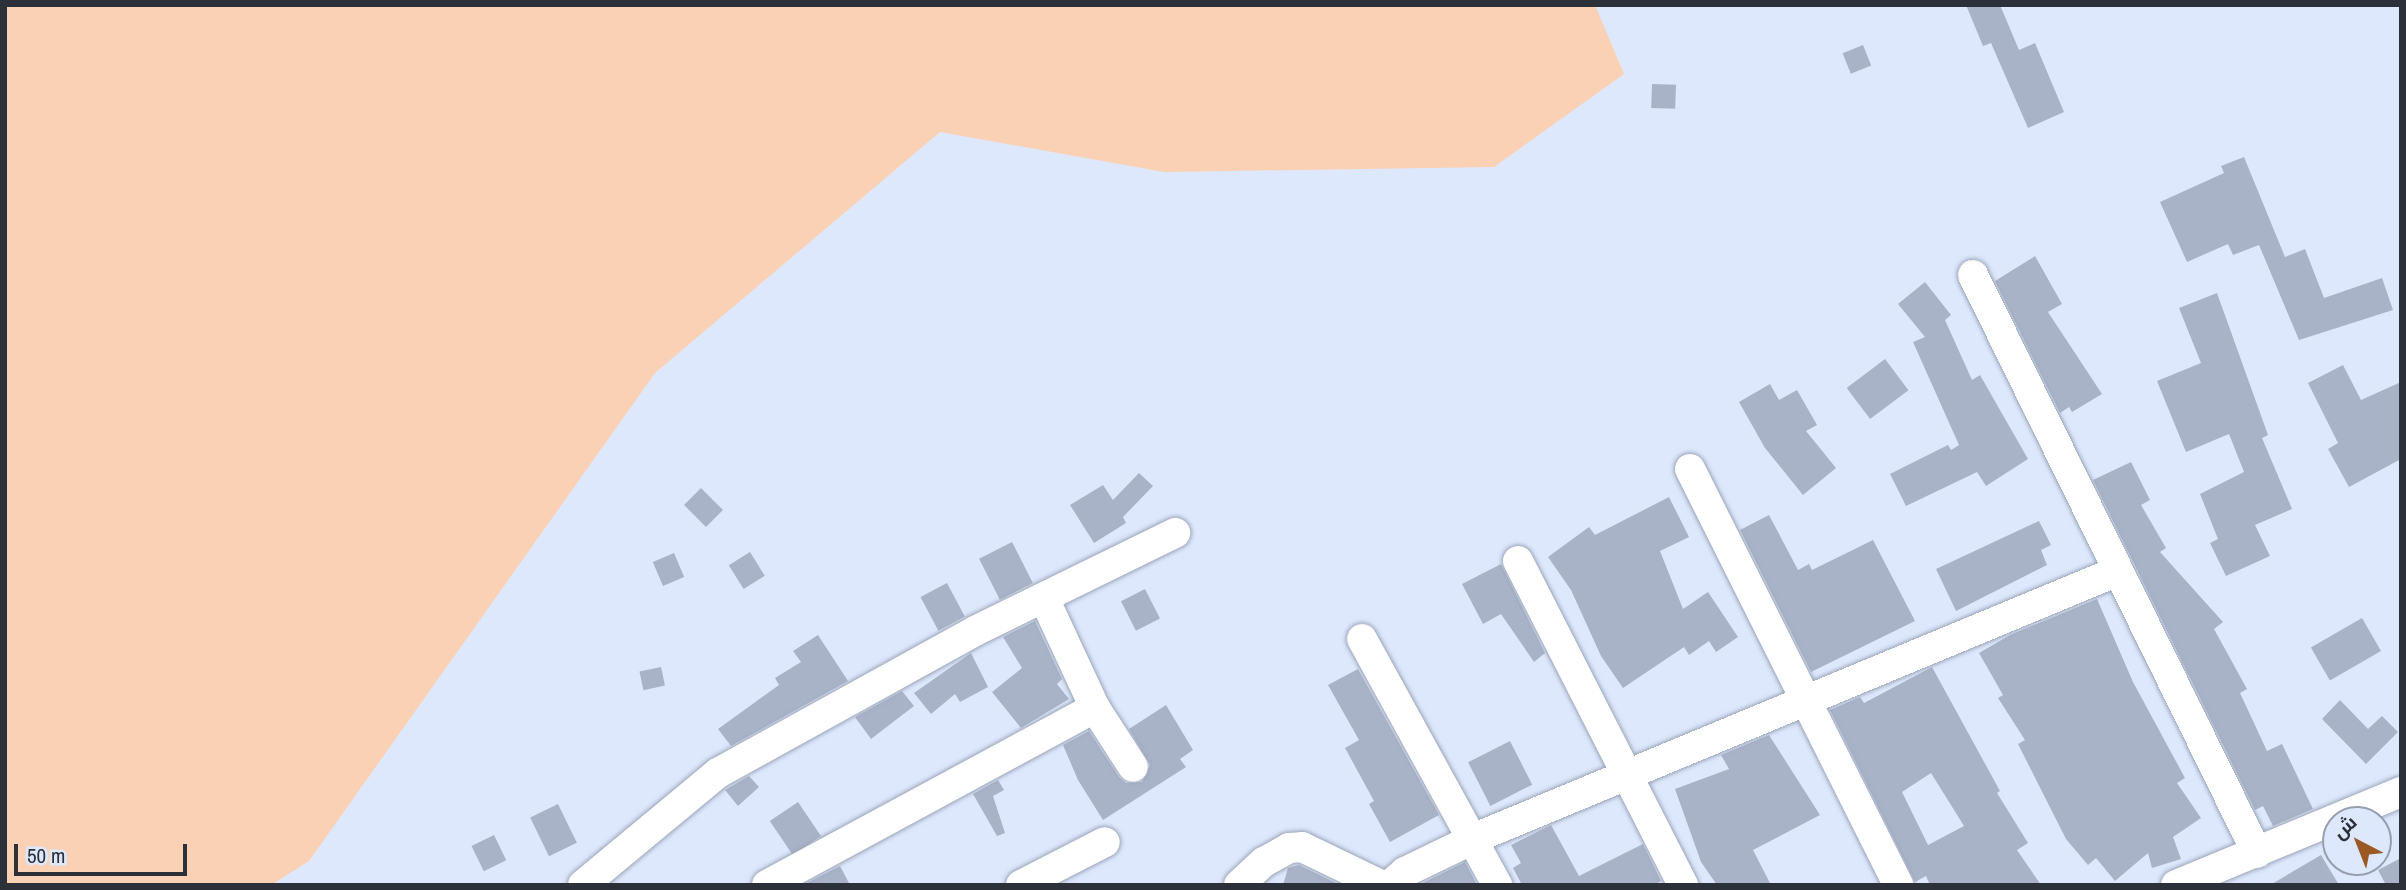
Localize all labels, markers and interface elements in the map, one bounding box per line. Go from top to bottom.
north arrow [2322,806,2392,876]
text: ش [2327,809,2362,845]
scale bar [18,830,191,874]
text: 50 m [27,841,65,870]

